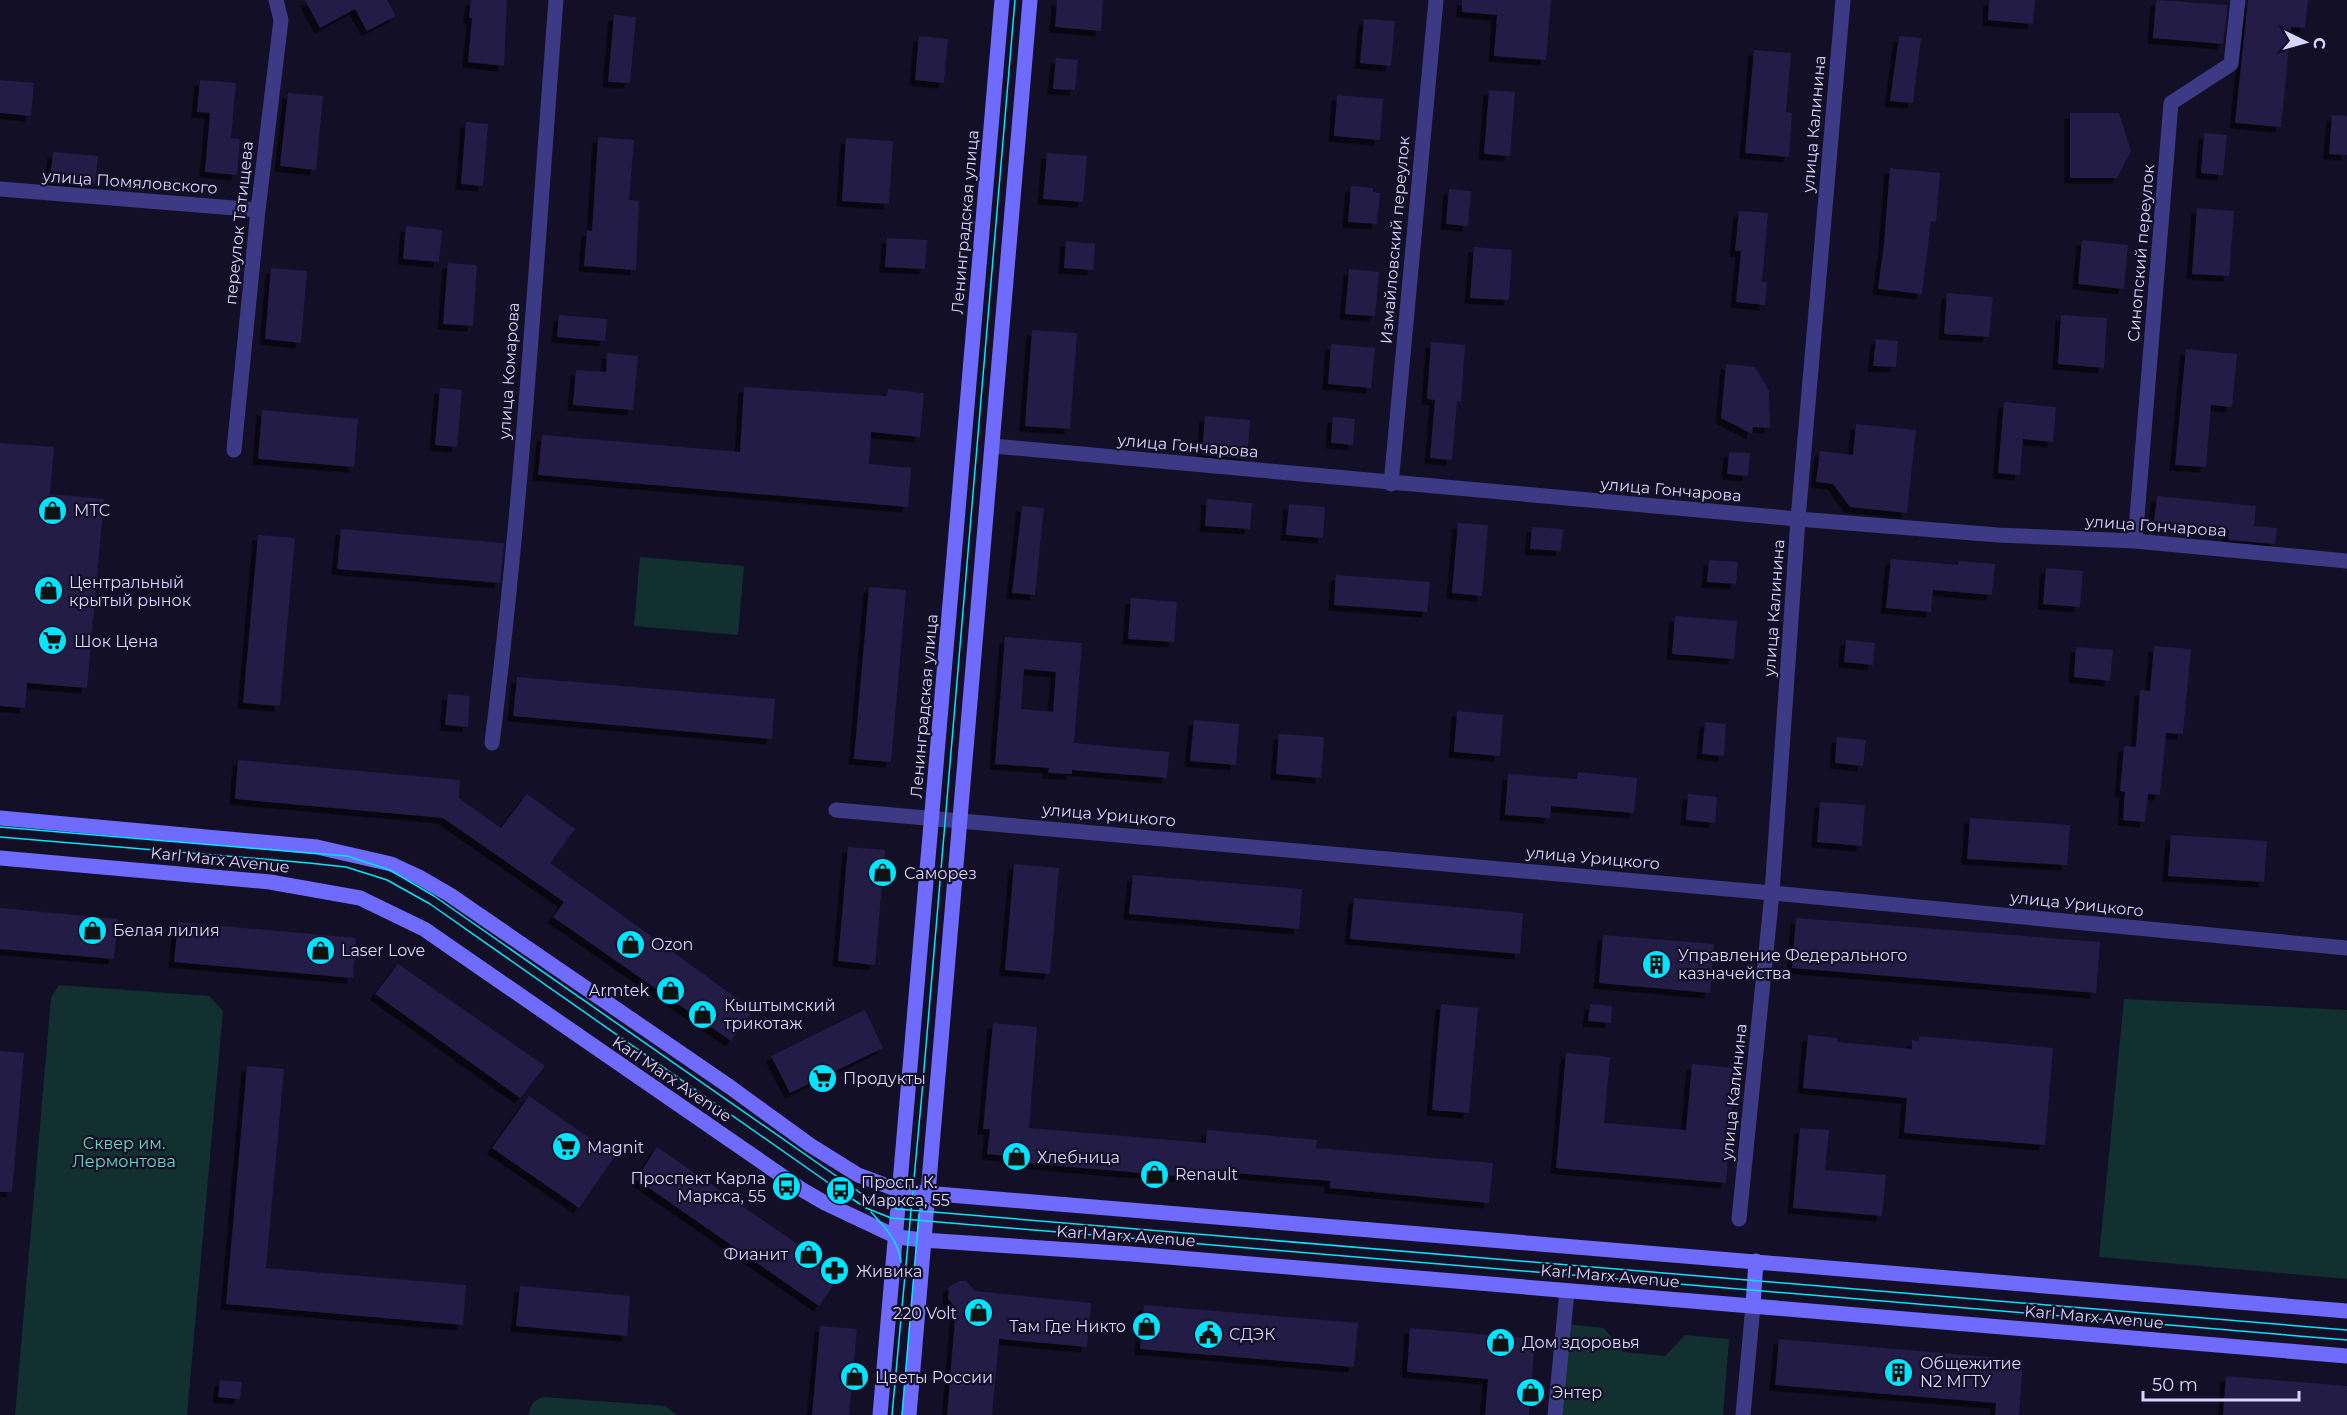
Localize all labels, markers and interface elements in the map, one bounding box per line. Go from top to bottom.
north arrow [2275,12,2335,72]
text: С [2309,37,2329,50]
street label: улица Калинина [1798,55,1829,194]
street label: Ленинградская улица [947,129,983,315]
street label: Измайловский переулок [1376,134,1414,345]
street label: переулок Татищева [221,140,257,306]
street label: Синопский переулок [2124,163,2158,343]
street label: улица Помяловского [41,166,218,198]
street label: улица Комарова [495,302,523,441]
street label: улица Гончарова [1116,430,1259,462]
street label: улица Гончарова [1599,474,1742,506]
shop icon: МТС [37,494,69,526]
place label: МТС [74,501,110,520]
street label: улица Гончарова [2084,512,2227,540]
street label: улица Калинина [1760,539,1788,678]
place label: Центральный крытый рынок [69,573,192,610]
shop icon: Центральный крытый рынок [32,575,64,607]
street label: Ленинградская улица [906,613,942,799]
supermarket icon: Шок Цена [37,625,69,657]
place label: Шок Цена [74,632,158,651]
street label: улица Урицкого [1040,800,1177,830]
street label: Karl Marx Avenue [150,843,290,877]
street label: улица Урицкого [1524,843,1661,873]
shop icon: Саморез [867,857,899,889]
place label: Саморез [904,864,977,883]
street label: улица Урицкого [2008,887,2145,920]
shop icon: Белая лилия [76,914,108,946]
place label: Белая лилия [113,921,220,940]
shop icon: Ozon [614,928,646,960]
shop icon: Laser Love [304,934,336,966]
place label: Ozon [651,935,693,954]
place label: Laser Love [341,941,425,960]
place label: Управление Федерального казначейства [1678,946,1907,983]
building icon: Управление Федерального казначейства [1641,948,1673,980]
shop icon: Armtek [654,974,686,1006]
place label: Armtek [589,981,649,1000]
place label: Кыштымский трикотаж [724,996,836,1033]
shop icon: Кыштымский трикотаж [687,998,719,1030]
street label: улица Калинина [1717,1023,1751,1162]
street label: Karl Marx Avenue [609,1032,735,1126]
supermarket icon: Продукты [806,1062,838,1094]
place label: Продукты [843,1069,926,1088]
supermarket icon: Magnit [550,1131,582,1163]
park label: Сквер им. Лермонтова [72,1134,176,1171]
place label: Magnit [587,1138,645,1157]
shop icon: Хлебница [1000,1141,1032,1173]
place label: Хлебница [1037,1148,1120,1167]
shop icon: Renault [1138,1158,1170,1190]
place label: Renault [1175,1165,1238,1184]
place label: Проспект Карла Маркса, 55 [630,1169,766,1206]
bus stop icon: Проспект Карла Маркса, 55 [771,1171,803,1203]
place label: Просп. К. Маркса, 55 [861,1173,950,1210]
bus stop icon: Просп. К. Маркса, 55 [824,1175,856,1207]
street label: Karl Marx Avenue [1056,1222,1196,1250]
shop icon: Фианит [793,1238,825,1270]
place label: Фианит [724,1245,788,1264]
pharmacy icon: Живика [819,1255,851,1287]
street label: Karl Marx Avenue [1540,1260,1680,1292]
place label: Живика [856,1262,922,1281]
shop icon: 220 Volt [962,1297,994,1329]
street label: Karl Marx Avenue [2024,1301,2164,1333]
place label: 220 Volt [893,1304,957,1323]
shop icon: Там Где Никто [1131,1310,1163,1342]
place label: Там Где Никто [1009,1317,1126,1336]
public building icon: СДЭК [1192,1318,1224,1350]
place label: СДЭК [1229,1325,1275,1344]
shop icon: Дом здоровья [1485,1326,1517,1358]
place label: Дом здоровья [1522,1333,1640,1352]
place label: Общежитие N2 МГТУ [1920,1354,2021,1391]
building icon: Общежитие N2 МГТУ [1883,1356,1915,1388]
shop icon: Цветы России [838,1361,870,1393]
scale bar [2143,1364,2299,1402]
place label: Цветы России [875,1368,993,1387]
text: 50 m [2152,1374,2198,1396]
shop icon: Энтер [1515,1376,1547,1408]
place label: Энтер [1552,1383,1602,1402]

